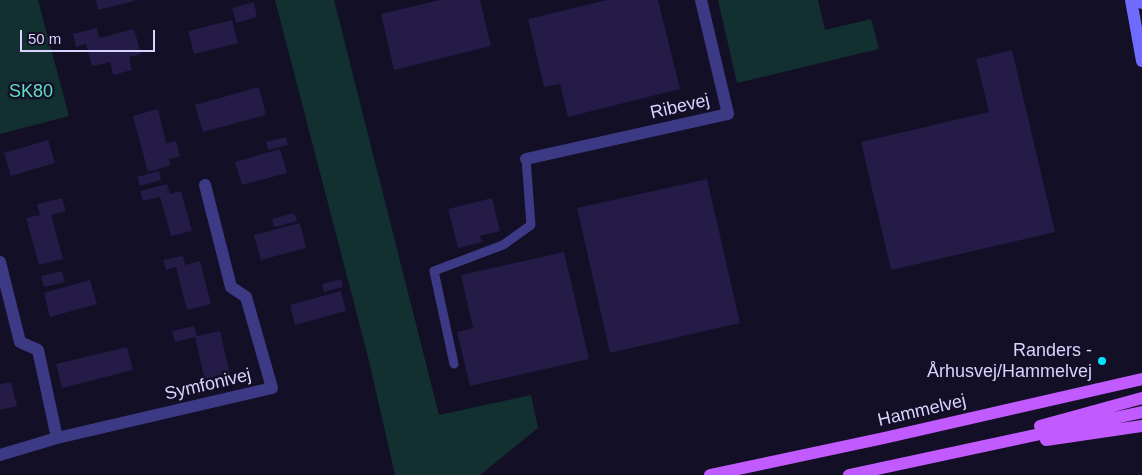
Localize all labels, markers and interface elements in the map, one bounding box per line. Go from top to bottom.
scale bar [22,20,158,52]
text: 50 m [28,30,61,47]
park label: SK80 [9,81,53,103]
street label: Ribevej [648,90,712,124]
place label: Randers - Århusvej/Hammelvej [927,340,1092,382]
marker: Randers - Århusvej/Hammelvej [1096,355,1108,367]
street label: Symfonivej [163,365,253,405]
street label: Hammelvej [876,390,968,432]

